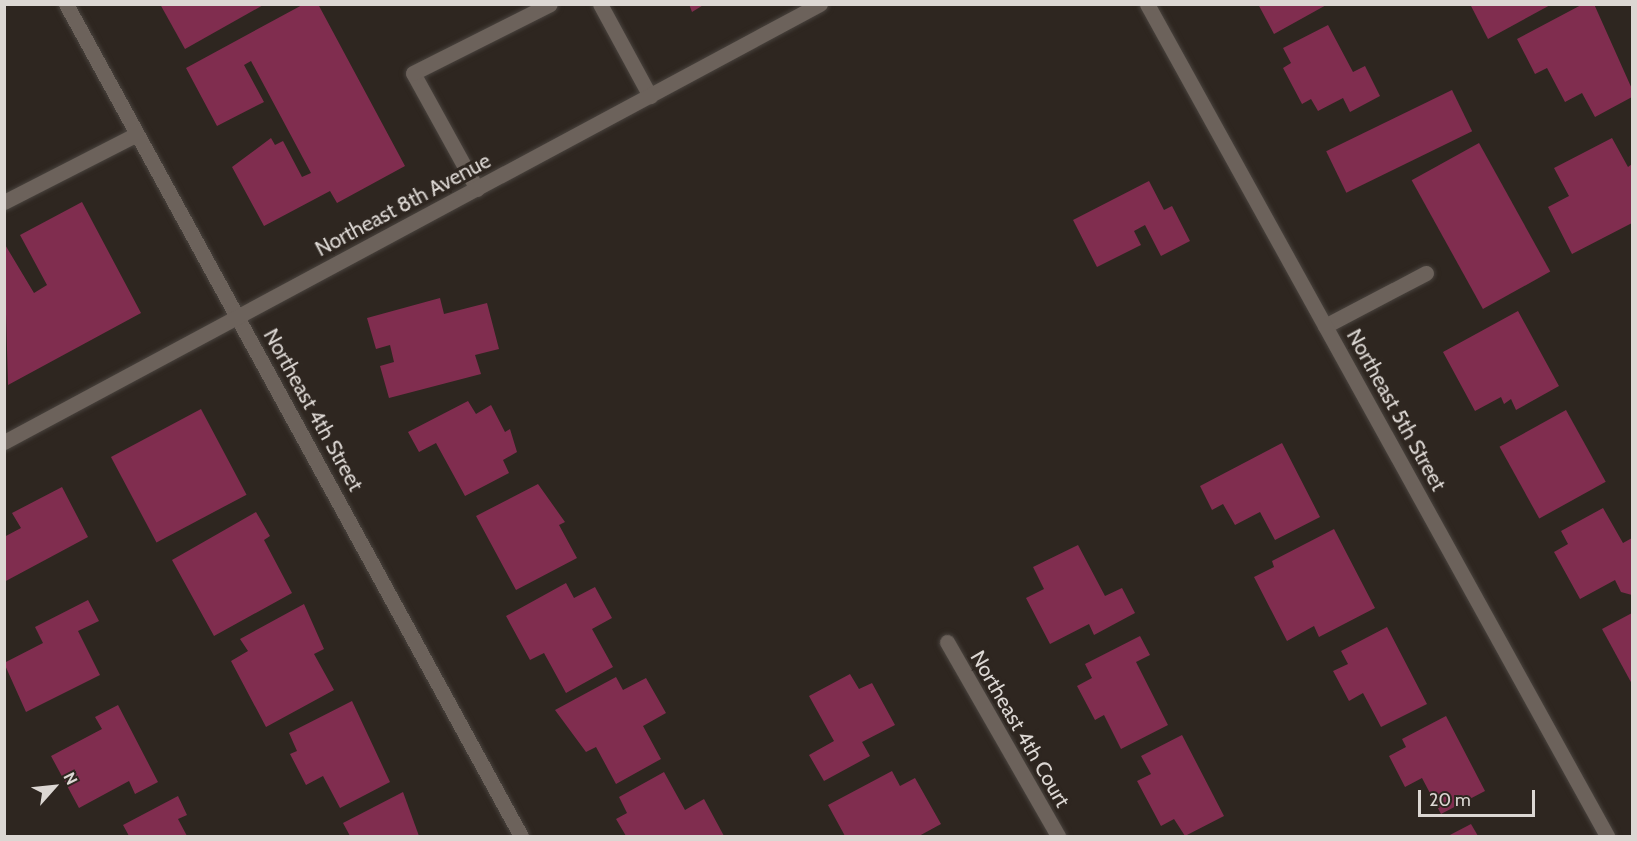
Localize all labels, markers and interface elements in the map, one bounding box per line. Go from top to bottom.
street label: Northeast 8th Avenue [311,148,495,262]
street label: Northeast 4th Street [258,324,368,496]
street label: Northeast 5th Street [1341,325,1451,495]
street label: Northeast 4th Court [965,646,1075,812]
north arrow [24,757,84,817]
text: N [59,769,82,788]
scale bar [1421,778,1538,816]
text: 20 m [1429,789,1471,811]

